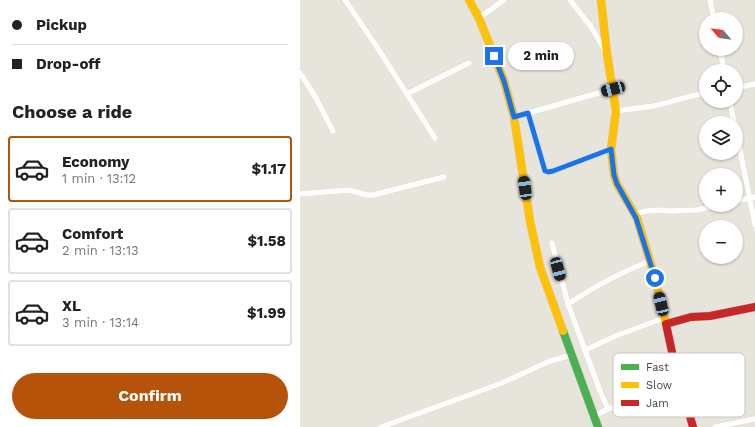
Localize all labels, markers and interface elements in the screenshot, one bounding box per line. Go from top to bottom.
north arrow [699,12,743,56]
map controls [699,12,743,264]
text: Pickup [36,16,87,34]
callout: 2 min [508,42,574,70]
route end [485,47,503,65]
text: 2 min [523,48,559,63]
text: Drop-off [36,55,101,73]
button: locate [699,64,743,108]
car [600,80,626,98]
text: Choose a ride [12,101,132,122]
button: layers [699,116,743,160]
icon: car [14,151,50,187]
text: Economy [62,153,129,171]
text: $1.17 [252,160,286,178]
button: + [699,168,743,212]
text: 1 min · 13:12 [62,171,136,186]
car [517,175,533,201]
button: − [699,220,743,264]
icon: car [14,223,50,259]
text: Comfort [62,225,123,243]
text: $1.58 [247,232,286,250]
text: 2 min · 13:13 [62,243,139,258]
car [549,256,567,282]
route start [646,269,664,287]
car [652,291,670,317]
icon: car [14,295,50,331]
text: XL [62,297,81,315]
text: $1.99 [247,304,286,322]
text: 3 min · 13:14 [62,315,139,330]
legend [613,353,745,417]
text: Fast [646,361,669,374]
button: Confirm [12,373,288,419]
text: Slow [646,379,672,392]
text: Jam [646,397,669,410]

